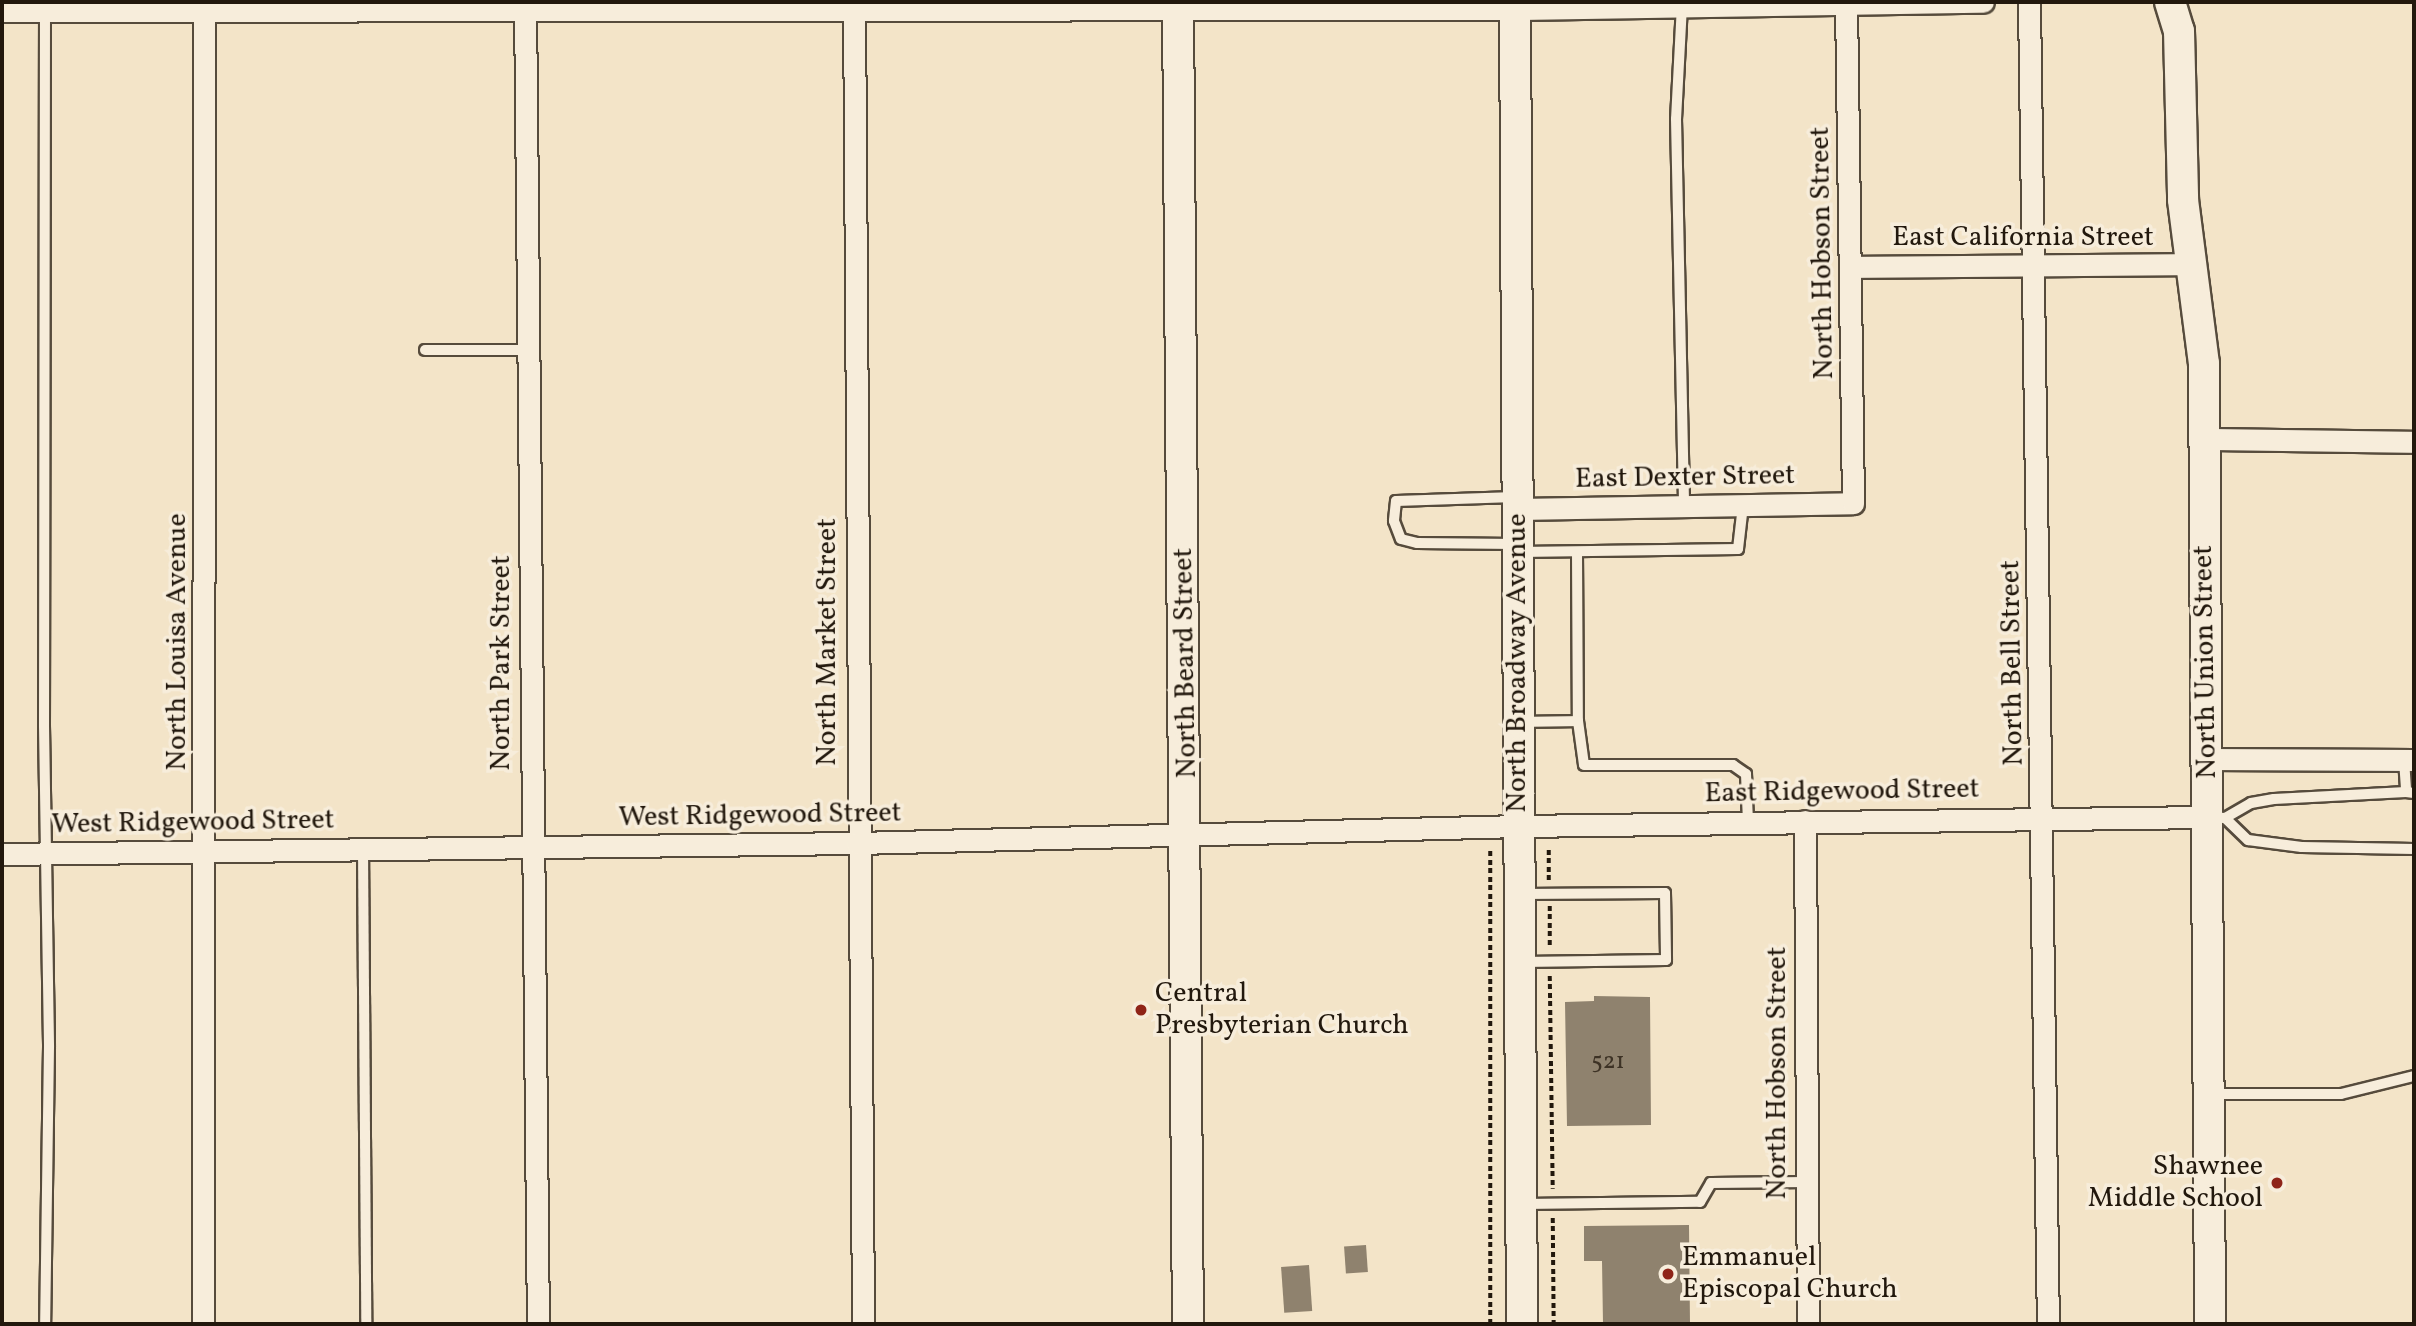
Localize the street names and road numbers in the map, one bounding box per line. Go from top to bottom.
street label: North Hobson Street [1804,126,1842,380]
street label: East California Street [1892,221,2154,255]
street label: East Dexter Street [1575,459,1795,497]
street label: North Louisa Avenue [161,513,195,771]
street label: North Broadway Avenue [1501,513,1535,813]
street label: North Market Street [811,518,845,766]
street label: North Union Street [2187,545,2225,779]
street label: North Beard Street [1167,547,1205,779]
street label: North Park Street [485,555,519,771]
street label: North Bell Street [1994,560,2032,766]
street label: East Ridgewood Street [1704,773,1980,811]
street label: West Ridgewood Street [618,797,902,835]
street label: West Ridgewood Street [51,804,335,842]
street label: North Hobson Street [1761,946,1795,1200]

